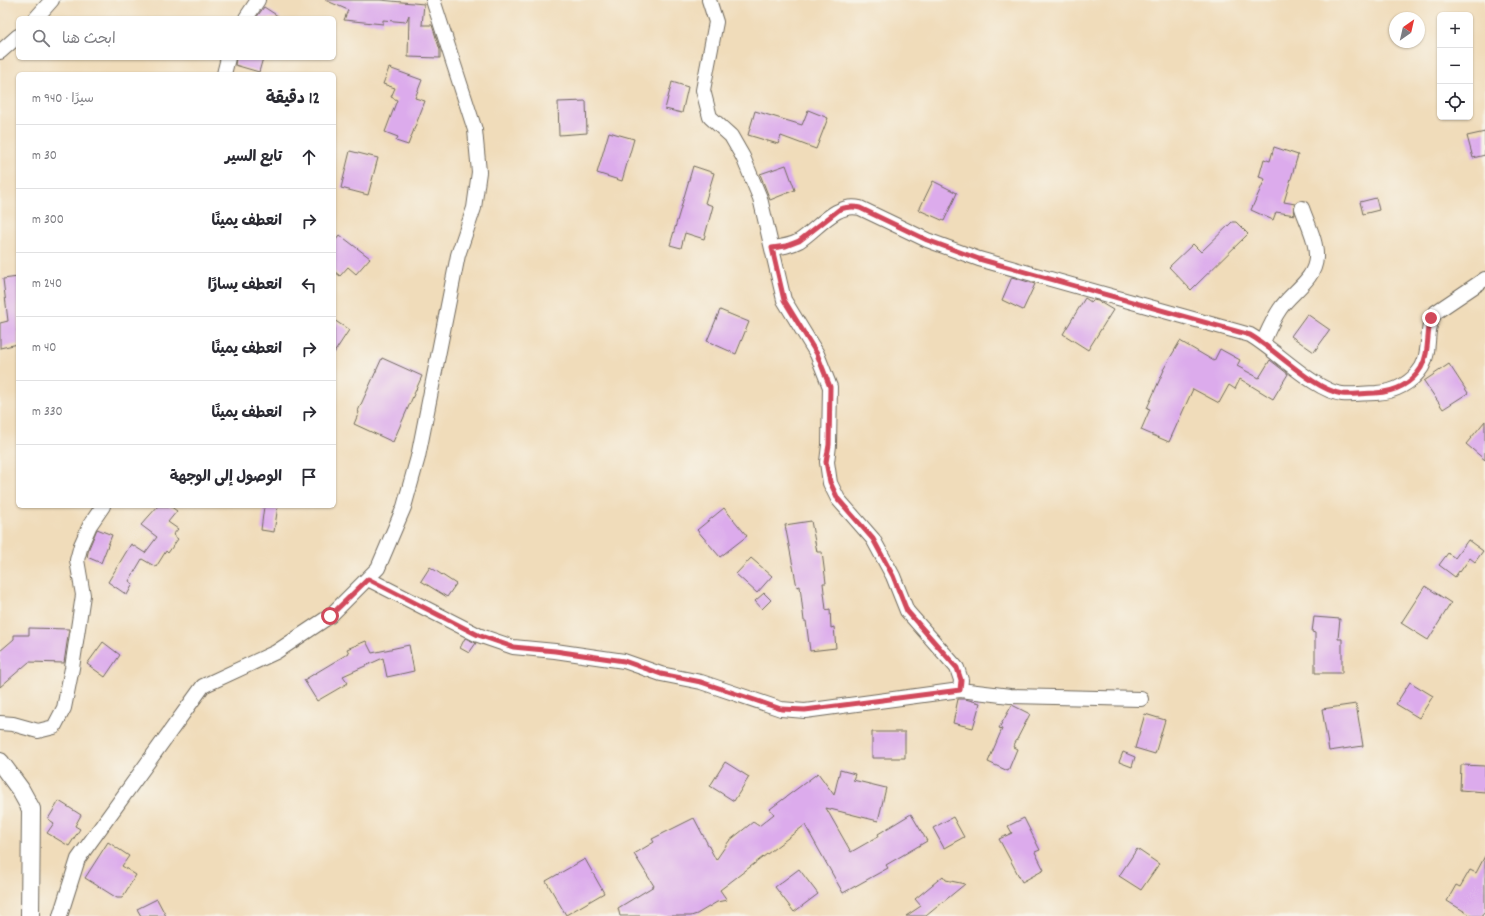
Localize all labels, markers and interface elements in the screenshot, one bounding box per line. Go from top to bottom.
north arrow [1389,12,1425,48]
map controls [1437,12,1473,120]
button: + [1437,12,1473,48]
search box [16,16,336,60]
icon: search [30,27,52,49]
text: ابحث هنا [62,29,116,51]
button: − [1437,48,1473,84]
button: locate [1437,84,1473,120]
text: 12 دقيقة [266,88,320,112]
text: سيرًا · 940 m [32,90,94,109]
icon: ahead [298,146,320,168]
text: 30 m [32,147,57,166]
text: تابع السير [225,147,282,169]
icon: right [298,210,320,232]
text: 300 m [32,211,64,230]
text: انعطف يمينًا [212,211,282,233]
icon: left [298,274,320,296]
text: 240 m [32,275,62,294]
text: انعطف يسارًا [208,275,282,297]
route end [1422,309,1440,327]
icon: right [298,338,320,360]
text: 40 m [32,339,56,358]
text: انعطف يمينًا [212,339,282,361]
icon: right [298,402,320,424]
text: 330 m [32,403,63,422]
text: انعطف يمينًا [212,403,282,425]
icon: arrive [298,466,320,488]
text: الوصول إلى الوجهة [170,467,282,489]
route start [321,607,339,625]

